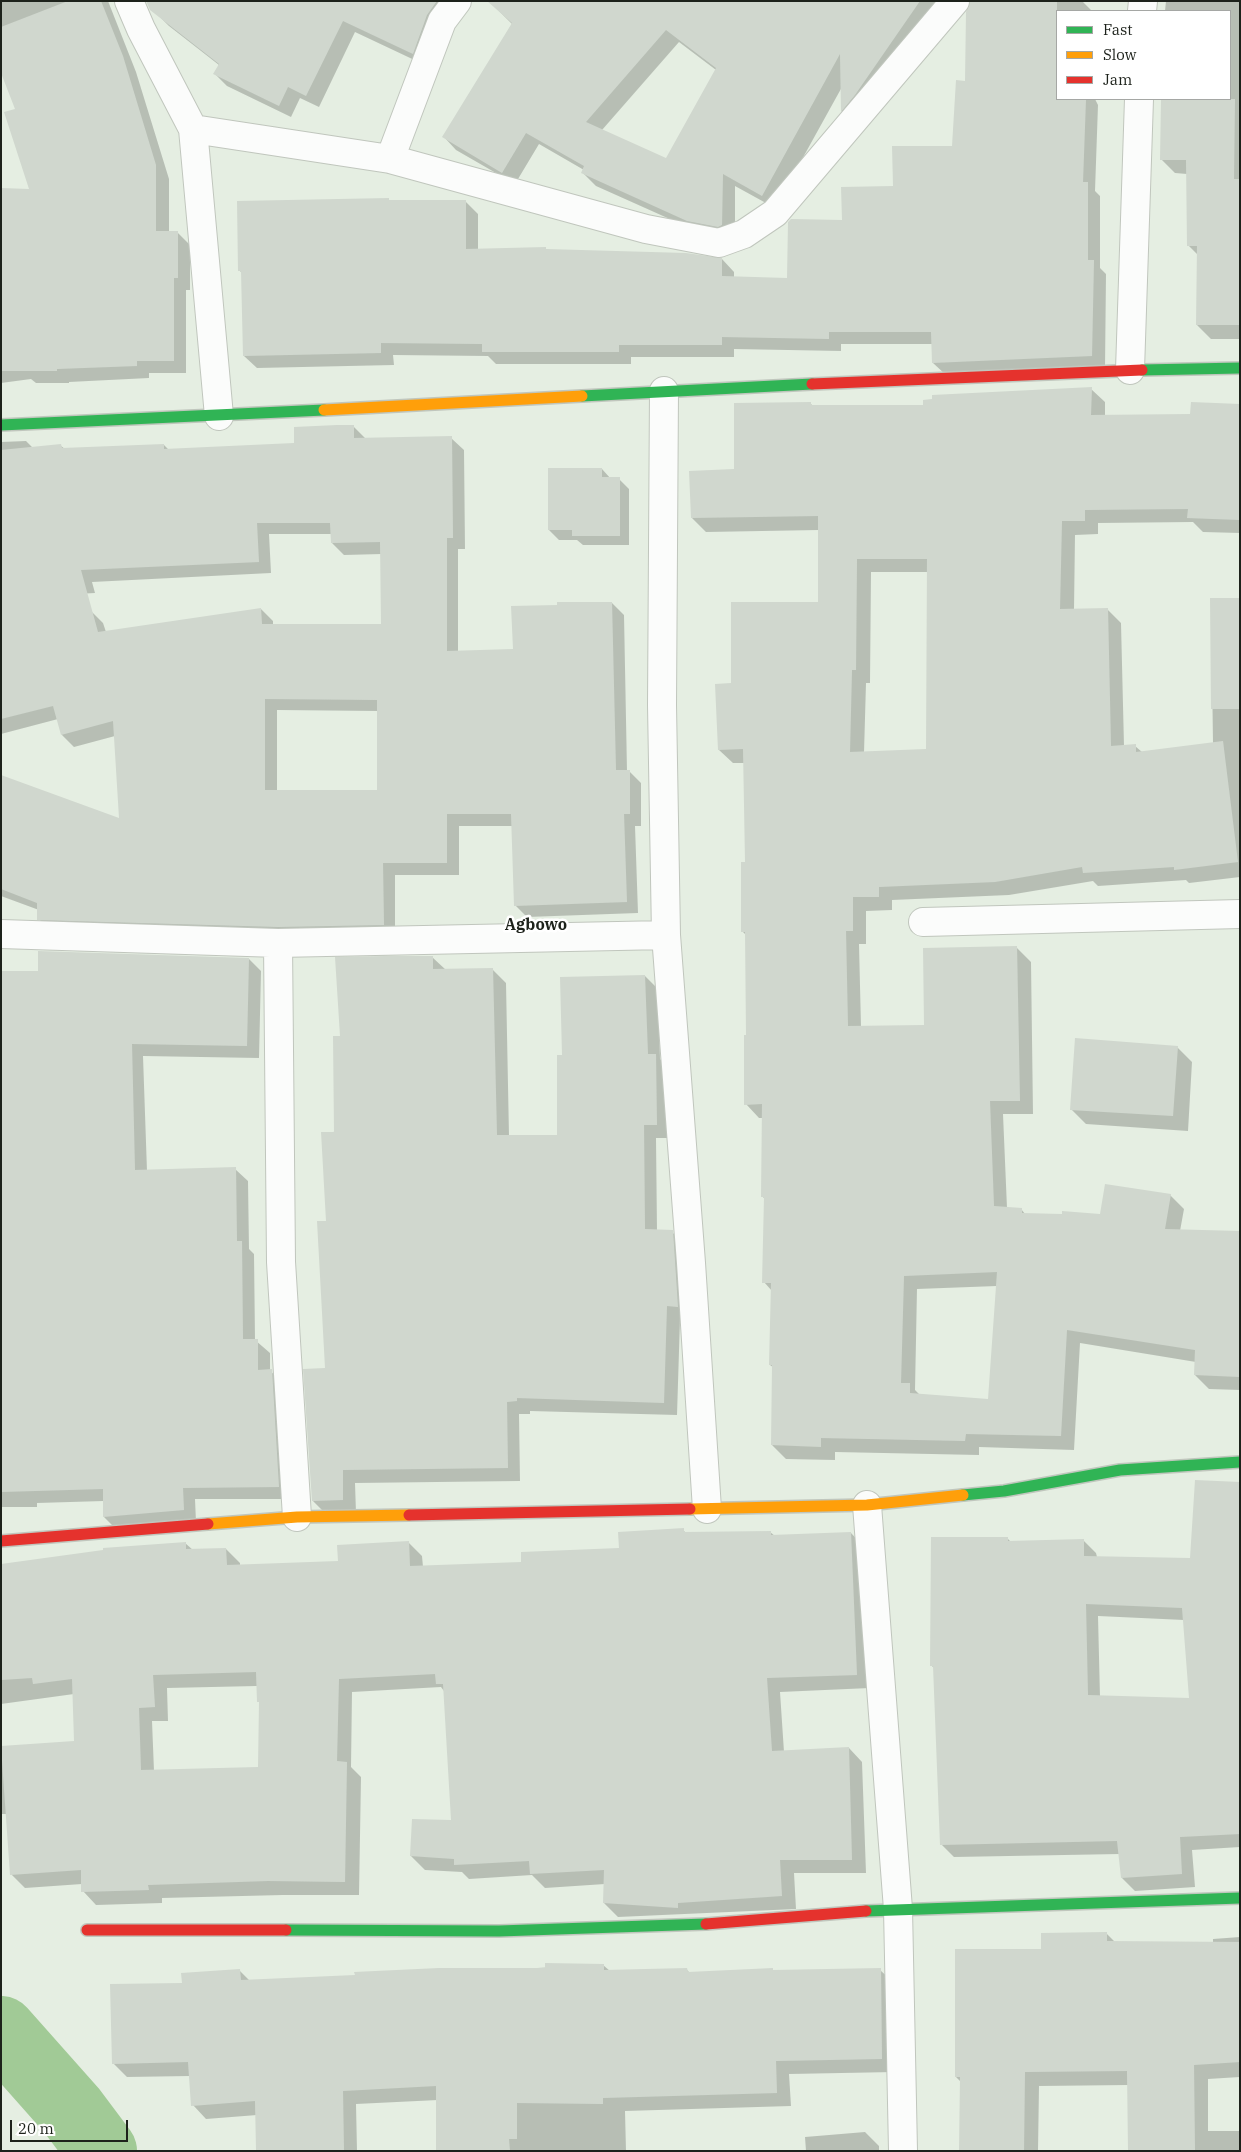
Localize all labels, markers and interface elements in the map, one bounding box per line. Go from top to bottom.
legend [1056,10,1231,100]
text: Fast [1103,20,1133,39]
text: Slow [1103,45,1136,64]
text: Jam [1103,70,1132,89]
district label: Agbowo [505,915,567,935]
scale bar [12,2110,130,2142]
text: 20 m [18,2119,54,2138]

